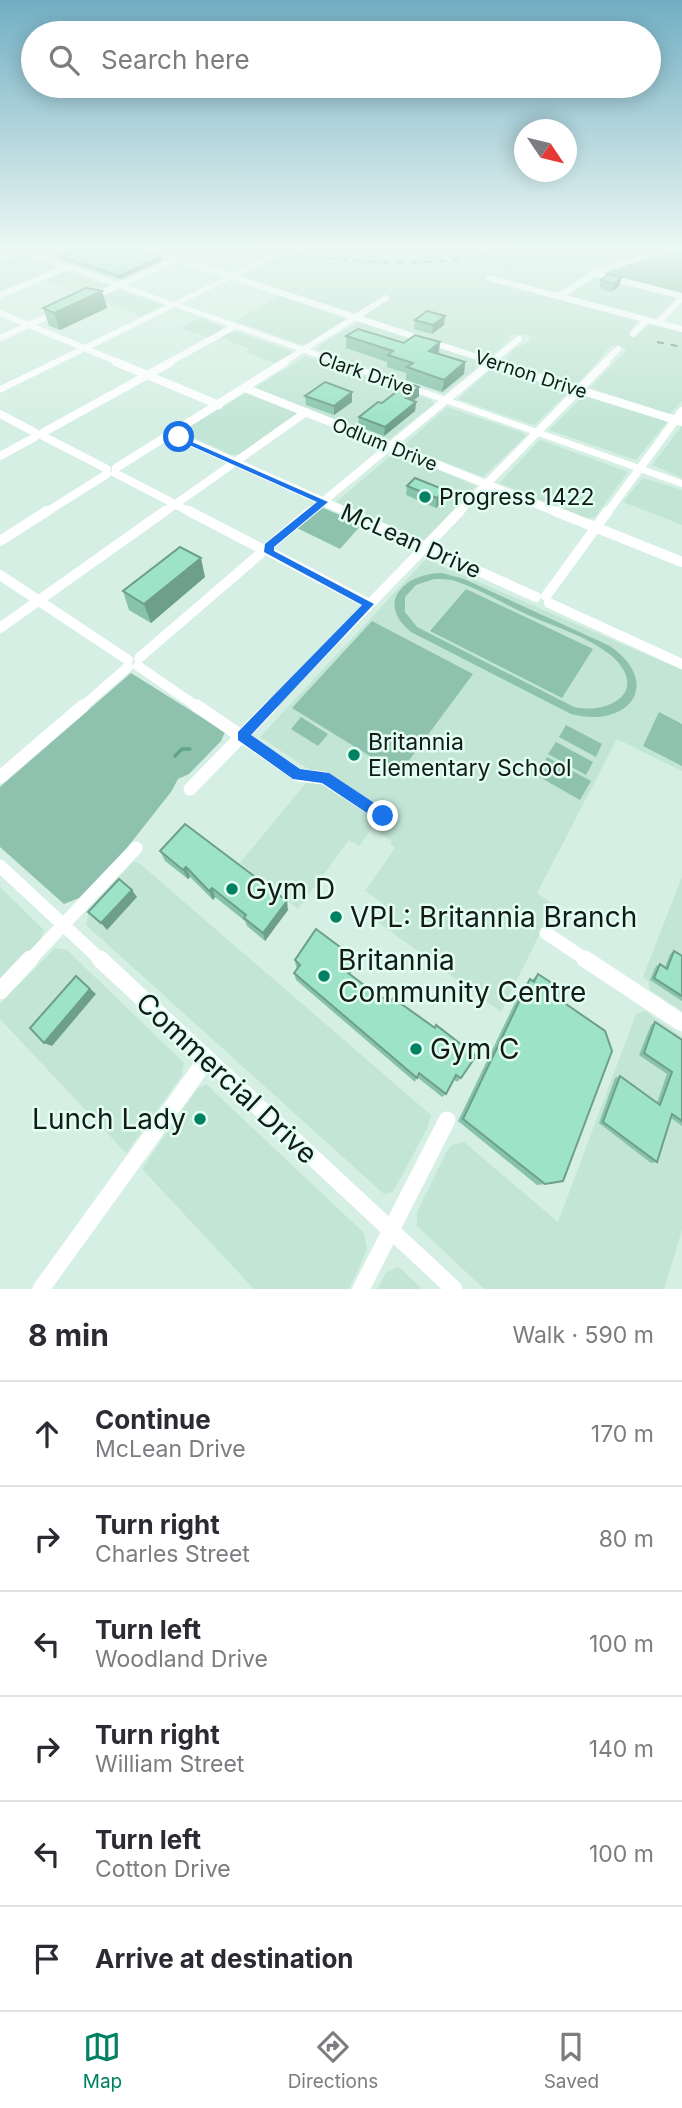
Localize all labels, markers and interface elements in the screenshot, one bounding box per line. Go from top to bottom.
search box [21,21,661,98]
icon: search [45,41,83,79]
text: Search here [101,44,250,75]
north arrow [514,119,577,182]
street label: Vernon Drive [472,345,590,403]
street label: Clark Drive [315,346,417,401]
street label: Odlum Drive [329,413,441,476]
route start [163,421,194,452]
place label: Progress 1422 [439,483,595,511]
marker: Progress 1422 [417,489,433,505]
street label: McLean Drive [337,498,485,584]
place label: Britannia Elementary School [368,728,572,782]
marker: Britannia Elementary School [346,747,362,763]
route end [367,800,398,831]
place label: Gym D [246,872,335,906]
marker: Gym D [224,881,240,897]
place label: VPL: Britannia Branch [350,900,637,934]
marker: VPL: Britannia Branch [328,909,344,925]
place label: Britannia Community Centre [338,943,586,1009]
marker: Britannia Community Centre [316,968,332,984]
street label: Commercial Drive [129,985,325,1171]
place label: Gym C [430,1032,519,1066]
marker: Gym C [408,1041,424,1057]
place label: Lunch Lady [32,1102,186,1136]
marker: Lunch Lady [192,1111,208,1127]
text: 8 min [28,1317,109,1353]
text: Walk · 590 m [512,1321,654,1349]
text: Continue [95,1404,211,1435]
icon: ahead [28,1415,66,1453]
text: 170 m [591,1420,654,1448]
text: McLean Drive [95,1435,246,1463]
text: Turn right [95,1509,220,1540]
icon: right [28,1520,66,1558]
text: 80 m [599,1525,654,1553]
text: Charles Street [95,1540,250,1568]
text: Turn left [95,1614,201,1645]
icon: left [28,1625,66,1663]
text: 100 m [589,1630,654,1658]
text: Woodland Drive [95,1645,268,1673]
text: Turn right [95,1719,220,1750]
icon: right [28,1730,66,1768]
text: 140 m [589,1735,654,1763]
text: William Street [95,1750,244,1778]
text: Turn left [95,1824,201,1855]
icon: left [28,1835,66,1873]
text: 100 m [589,1840,654,1868]
text: Cotton Drive [95,1855,231,1883]
icon: arrive [28,1940,66,1978]
text: Arrive at destination [95,1943,354,1974]
tab: Map [83,2028,122,2093]
tab: Directions [288,2028,378,2093]
tab: Saved [544,2028,599,2093]

